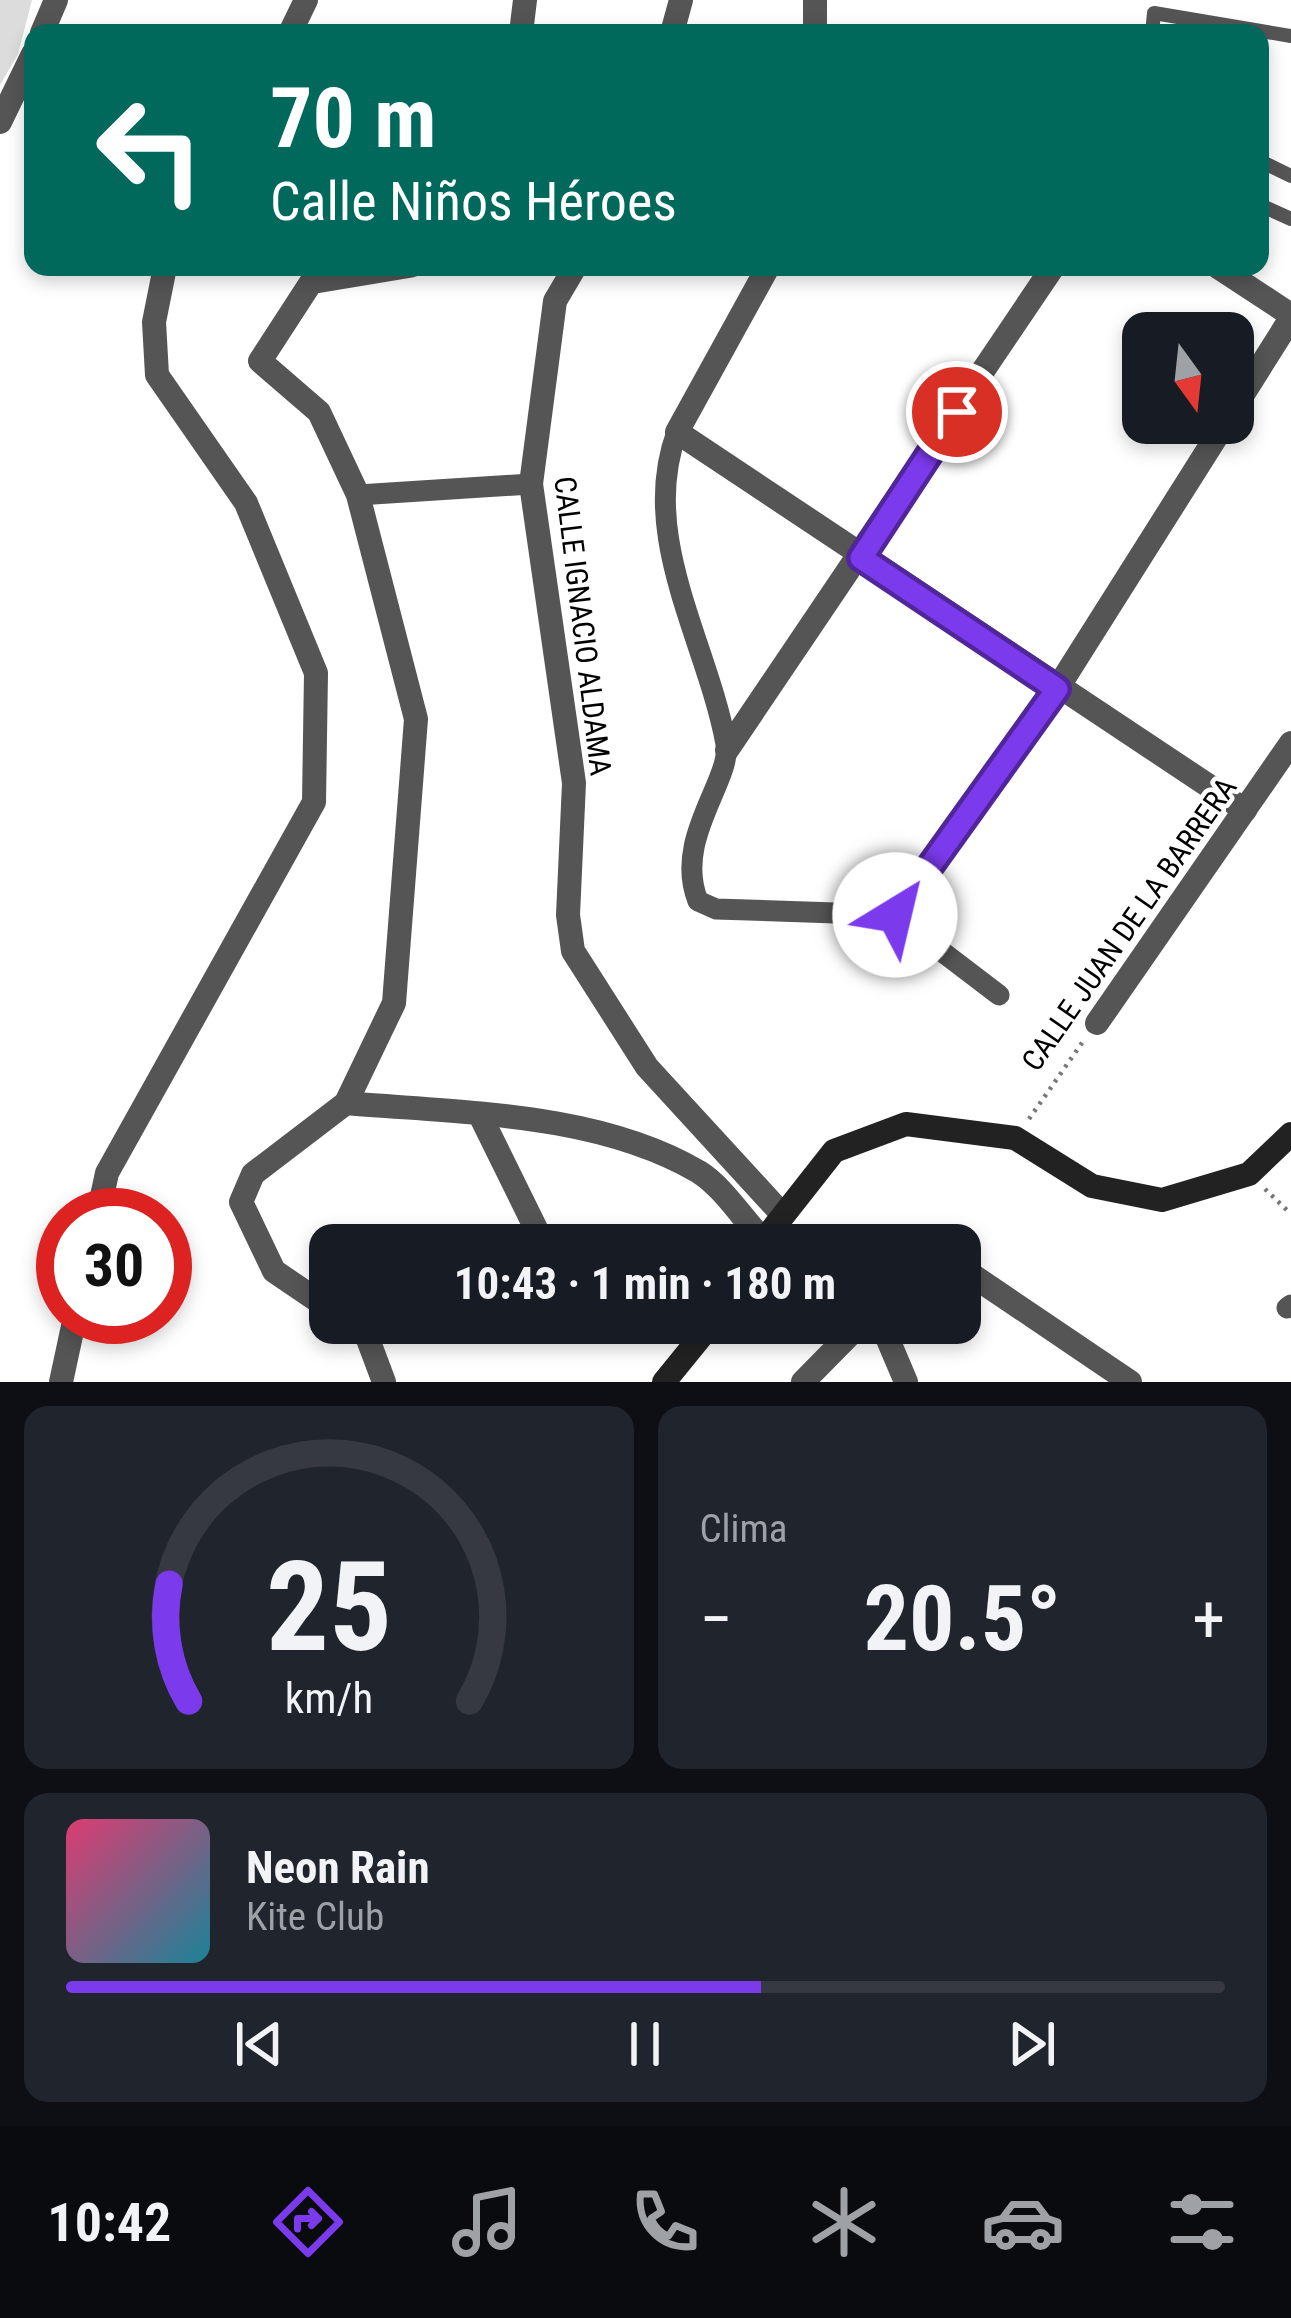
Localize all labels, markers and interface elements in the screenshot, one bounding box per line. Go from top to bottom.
text: 70 m [270,69,437,168]
icon: left [72,72,228,228]
text: Calle Niños Héroes [270,170,677,233]
north arrow [1122,312,1254,444]
map controls [1122,312,1254,444]
pin [906,361,1008,463]
icon: arrive [924,379,990,445]
street label: CALLE IGNACIO ALDAMA [547,474,619,778]
street label: CALLE JUAN DE LA BARRERA [1014,771,1244,1077]
position arrow [832,852,958,978]
speed limit sign: 30 [36,1188,192,1344]
text: 10:43 · 1 min · 180 m [454,1257,836,1310]
text: Clima [700,1506,788,1552]
text: 25 [266,1534,392,1680]
text: 20.5° [864,1567,1061,1672]
text: − [700,1581,733,1658]
text: + [1192,1581,1225,1658]
text: km/h [285,1672,373,1722]
text: Neon Rain [246,1841,430,1894]
text: Kite Club [246,1894,384,1940]
icon: previous [226,2011,292,2077]
icon: pause [612,2011,678,2077]
icon: next [999,2011,1065,2077]
icon: directions [266,2180,350,2264]
icon: music [445,2180,529,2264]
icon: phone [623,2180,707,2264]
icon: climate [802,2180,886,2264]
icon: car [981,2180,1065,2264]
icon: filters [1160,2180,1244,2264]
text: 10:42 [47,2191,171,2254]

